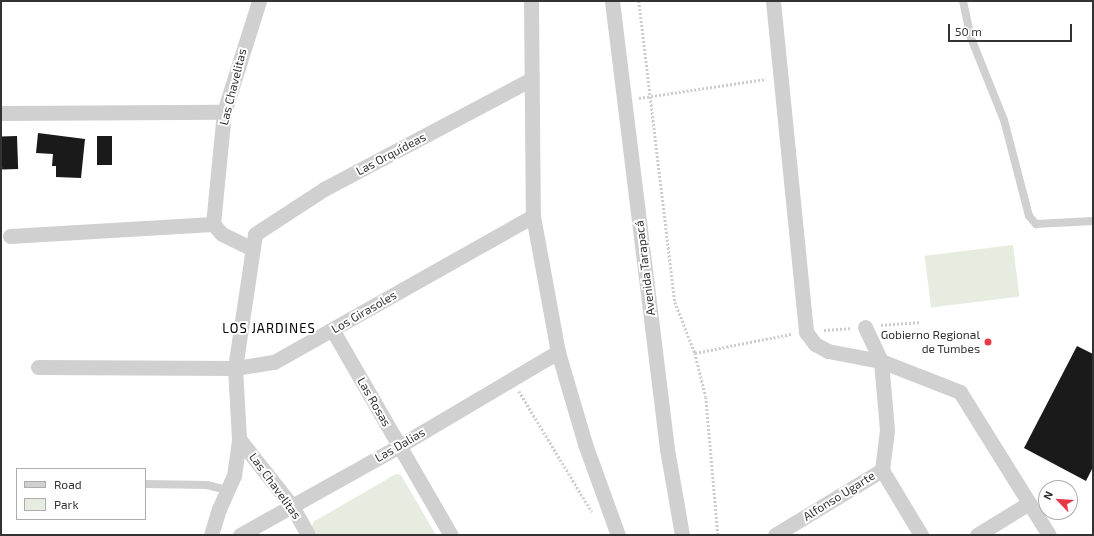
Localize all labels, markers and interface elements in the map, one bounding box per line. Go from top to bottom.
scale bar [950,16,1074,42]
text: 50 m [955,24,982,38]
street label: Las Chavelitas [217,47,249,127]
street label: Las Orquídeas [354,130,428,178]
street label: Avenida Tarapacá [632,220,658,316]
street label: Los Girasoles [329,288,399,336]
district label: LOS JARDINES [222,320,316,336]
place label: Gobierno Regional de Tumbes [881,328,980,356]
marker: Gobierno Regional de Tumbes [983,337,993,347]
street label: Las Rosas [354,375,394,429]
street label: Las Dalias [372,425,428,465]
street label: Las Chavelitas [246,450,304,522]
legend [16,468,146,520]
street label: Alfonso Ugarte [801,468,877,524]
text: Road [54,477,82,491]
north arrow [1038,480,1078,520]
text: N [1040,489,1055,501]
text: Park [54,497,79,511]

